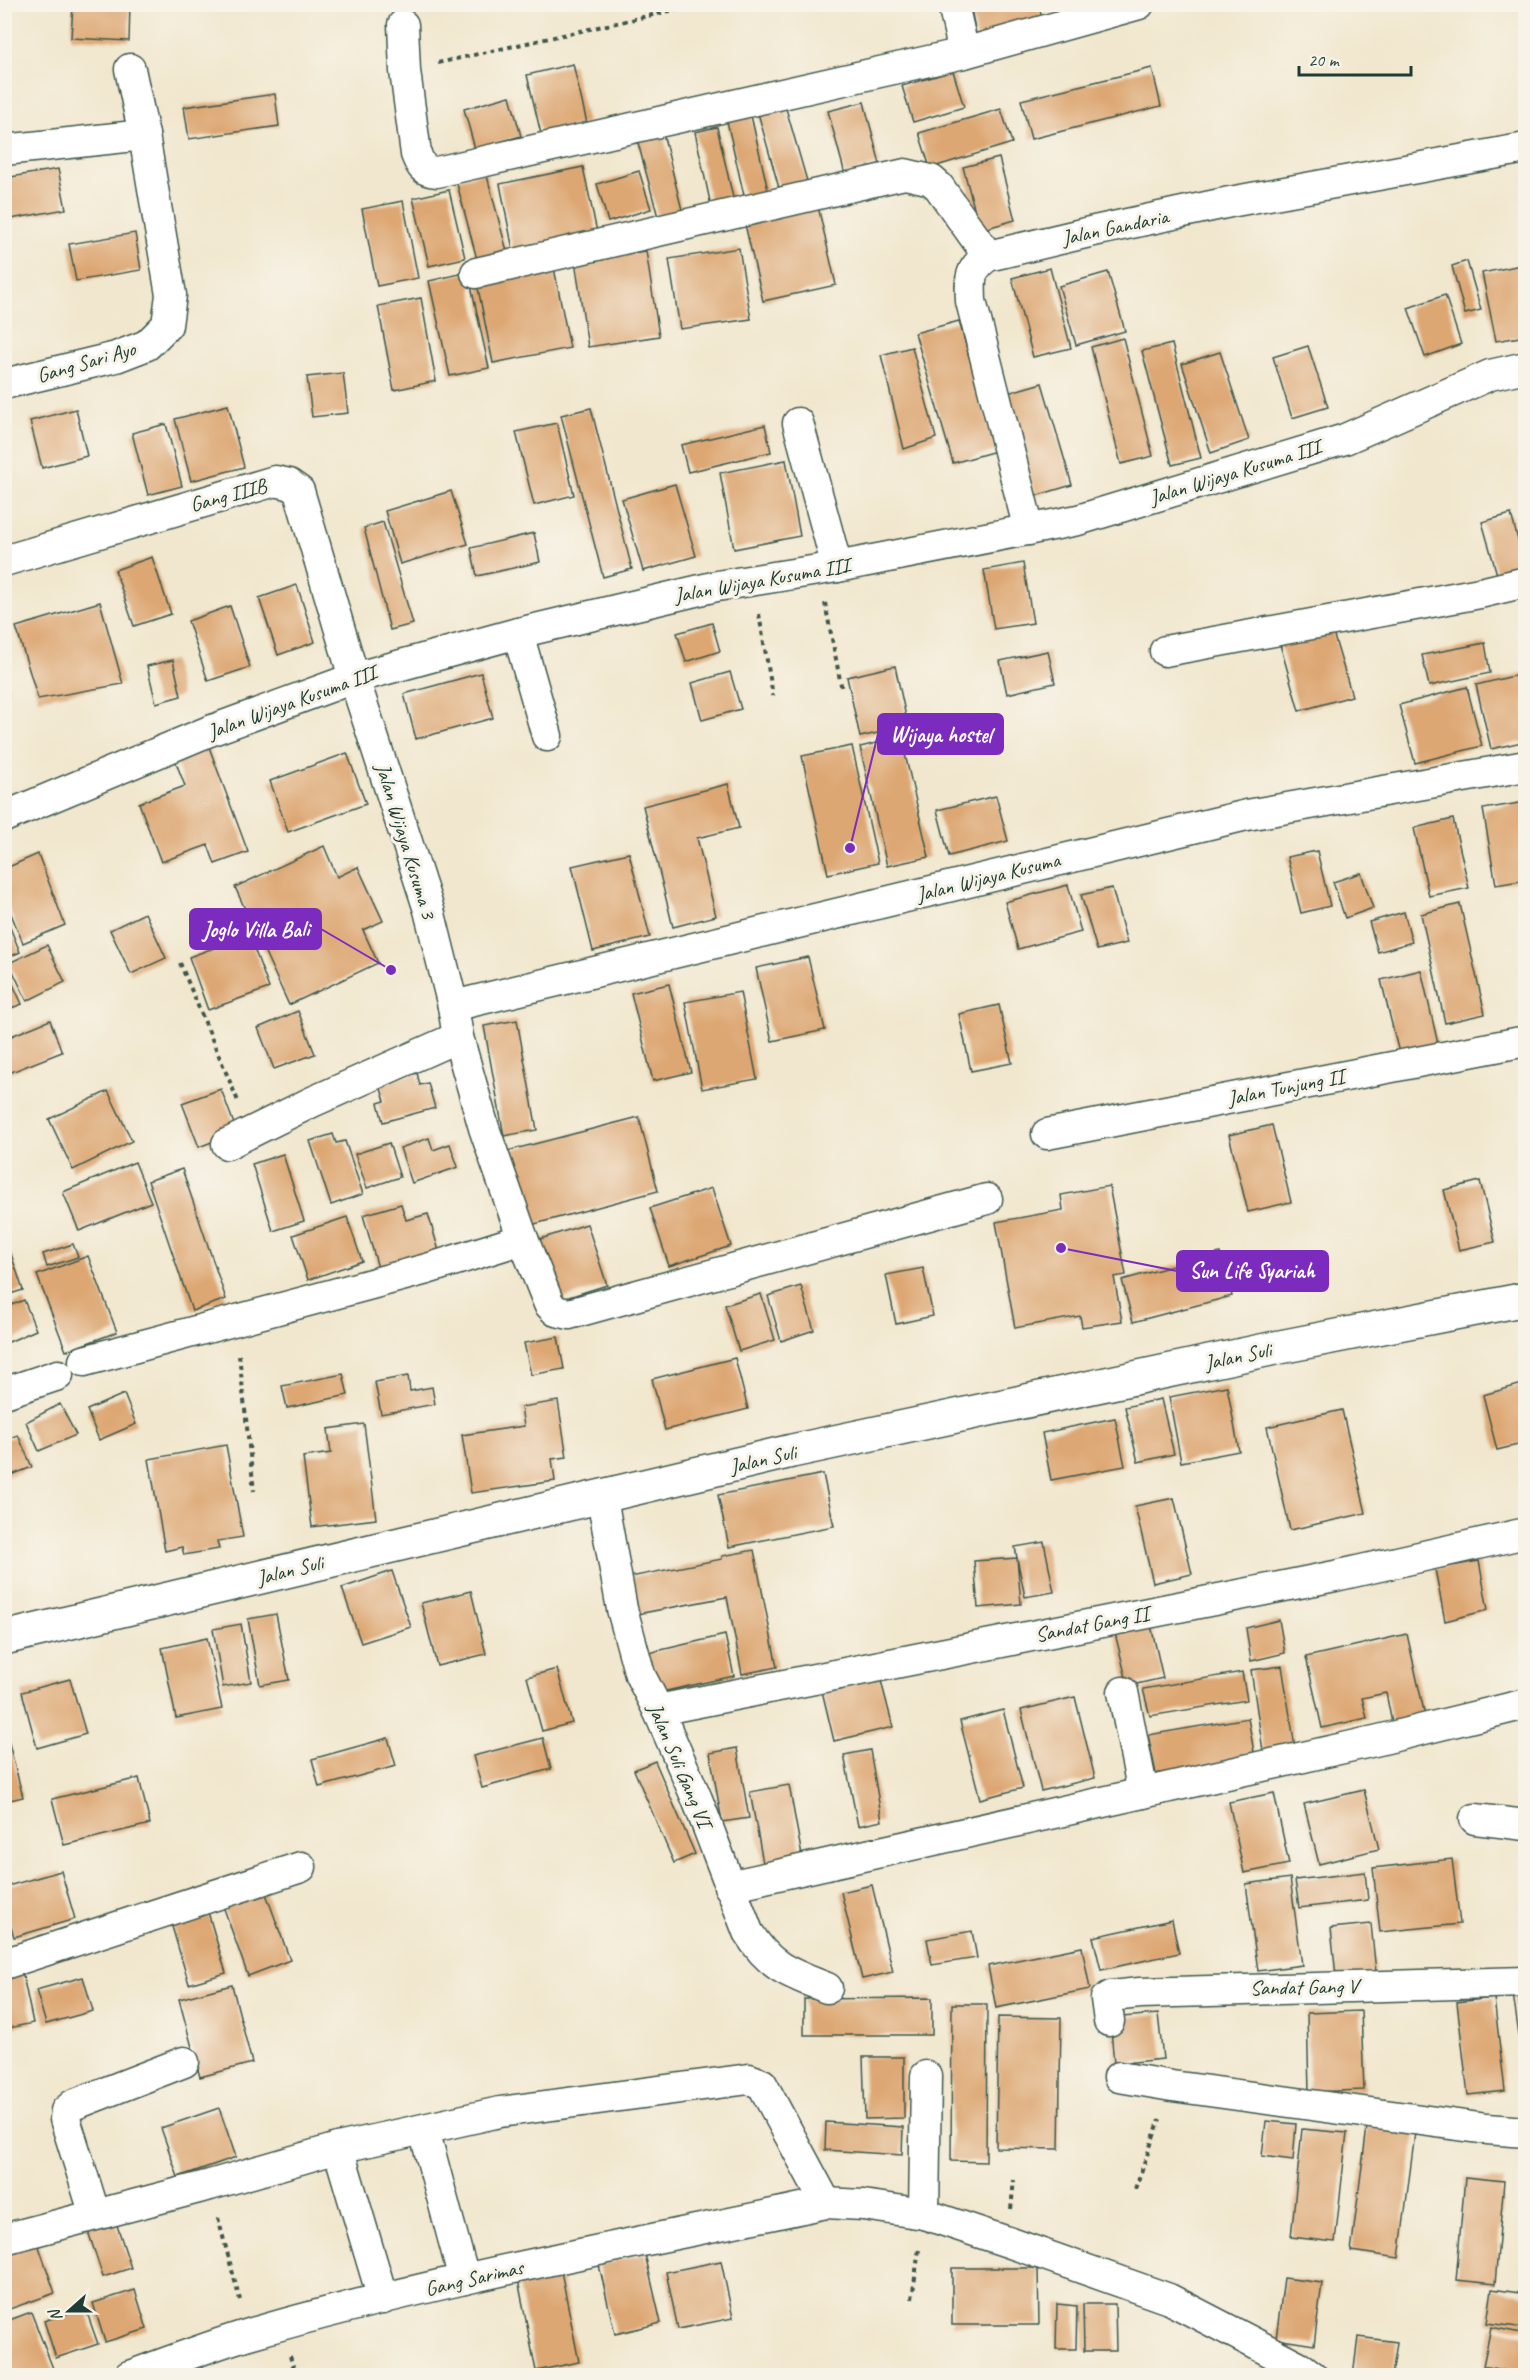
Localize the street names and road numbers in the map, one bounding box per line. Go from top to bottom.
street label: Jalan Gandaria [1059,203,1173,251]
street label: Gang Sari Ayo [34,335,140,388]
street label: Jalan Wijaya Kusuma III [1145,432,1328,511]
street label: Gang IIIB [187,472,271,518]
street label: Jalan Wijaya Kusuma III [671,551,856,608]
street label: Jalan Wijaya Kusuma III [203,658,384,745]
street label: Jalan Wijaya Kusuma 3 [370,759,442,923]
street label: Jalan Wijaya Kusuma [913,846,1064,908]
street label: Jalan Tunjung II [1225,1062,1351,1111]
street label: Jalan Suli [1201,1336,1277,1376]
street label: Jalan Suli [726,1438,802,1479]
street label: Jalan Suli [253,1548,329,1591]
street label: Sandat Gang II [1033,1599,1156,1648]
street label: Jalan Suli Gang VI [642,1698,720,1835]
street label: Sandat Gang V [1250,1973,1363,2001]
street label: Gang Sarimas [423,2254,527,2302]

